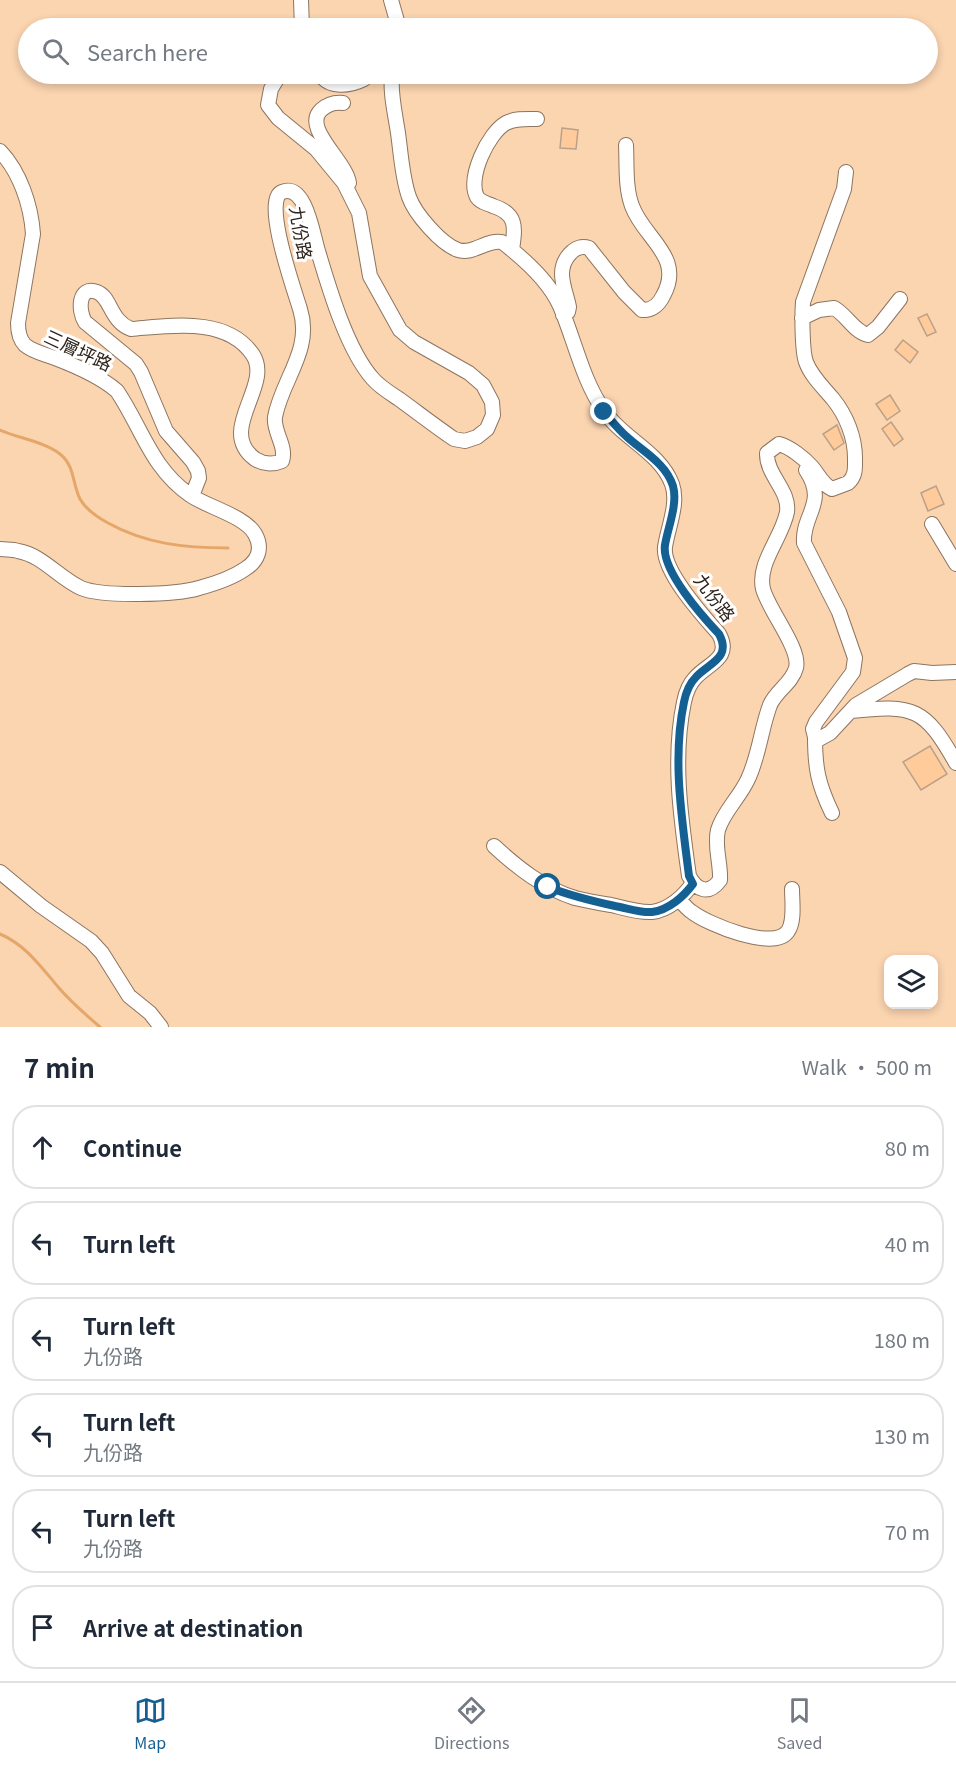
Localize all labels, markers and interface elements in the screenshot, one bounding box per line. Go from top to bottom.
search box [18,18,938,84]
icon: search [39,35,72,68]
text: Search here [87,35,208,67]
street label: 九份路 [284,204,319,261]
street label: 三層坪路 [41,322,117,376]
route end [590,398,616,424]
street label: 九份路 [689,567,742,626]
route start [534,873,560,899]
map controls [884,955,938,1009]
button: layers [884,955,938,1009]
text: 7 min [24,1048,95,1085]
text: Walk · 500 m [802,1052,932,1081]
icon: ahead [26,1131,59,1164]
text: Continue [83,1131,182,1163]
text: 80 m [885,1133,930,1162]
icon: left [26,1227,59,1260]
text: Turn left [83,1227,175,1259]
text: 40 m [885,1229,930,1258]
text: Turn left [83,1309,175,1341]
icon: left [26,1323,59,1356]
text: 180 m [874,1325,930,1354]
text: 九份路 [83,1341,143,1370]
text: Turn left [83,1405,175,1437]
icon: left [26,1419,59,1452]
text: 130 m [874,1421,930,1450]
text: 九份路 [83,1437,143,1466]
text: Turn left [83,1501,175,1533]
icon: left [26,1515,59,1548]
text: 70 m [885,1517,930,1546]
text: 九份路 [83,1533,143,1562]
icon: arrive [26,1611,59,1644]
text: Arrive at destination [83,1611,303,1643]
tab: Map [134,1694,167,1754]
tab: Directions [434,1694,510,1754]
tab: Saved [777,1694,822,1754]

